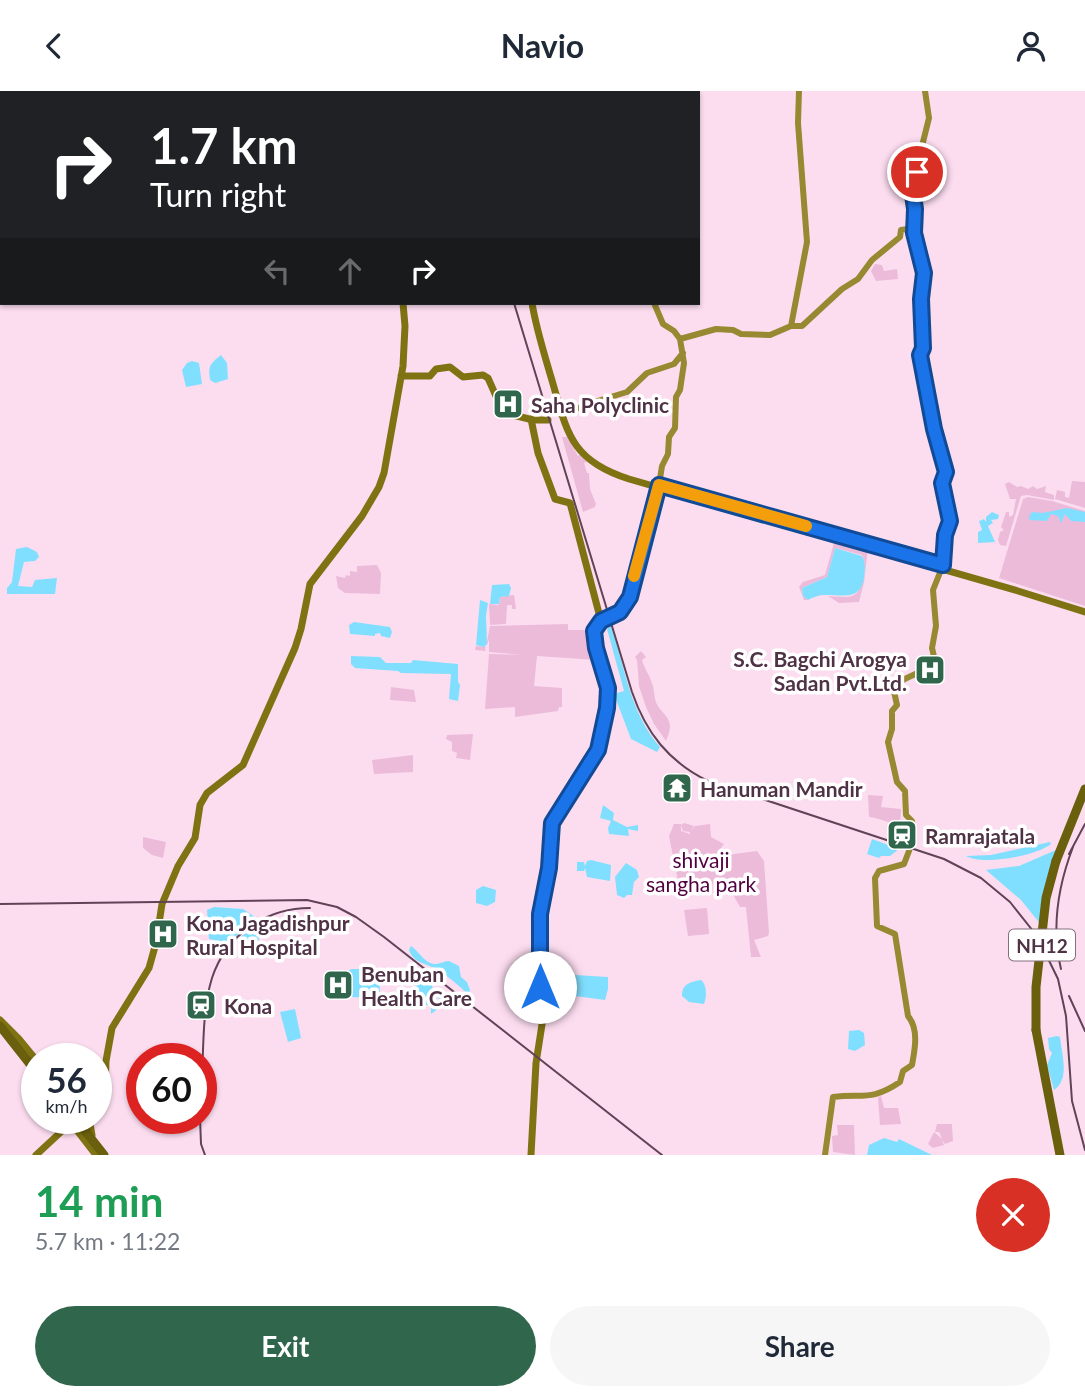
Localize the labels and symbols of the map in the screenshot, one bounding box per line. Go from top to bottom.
pin [887,142,947,202]
hospital icon: Saha Polyclinic [491,387,525,421]
place label: Saha Polyclinic [531,392,669,417]
place label: S.C. Bagchi Arogya Sadan Pvt.Ltd. [733,646,907,695]
hospital icon: S.C. Bagchi Arogya Sadan Pvt.Ltd. [913,653,947,687]
temple icon: Hanuman Mandir [660,771,694,805]
place label: Hanuman Mandir [700,776,863,801]
station icon: Ramrajatala [885,818,919,852]
place label: Ramrajatala [925,823,1035,848]
park label: shivaji sangha park [646,847,756,896]
place label: Kona Jagadishpur Rural Hospital [186,910,350,959]
hospital icon: Kona Jagadishpur Rural Hospital [146,917,180,951]
road number: NH12 [1009,929,1075,961]
position arrow [503,950,577,1024]
place label: Benuban Health Care [361,961,472,1010]
hospital icon: Benuban Health Care [321,968,355,1002]
station icon: Kona [184,988,218,1022]
place label: Kona [224,993,272,1018]
speed limit sign: 60 [126,1043,217,1134]

